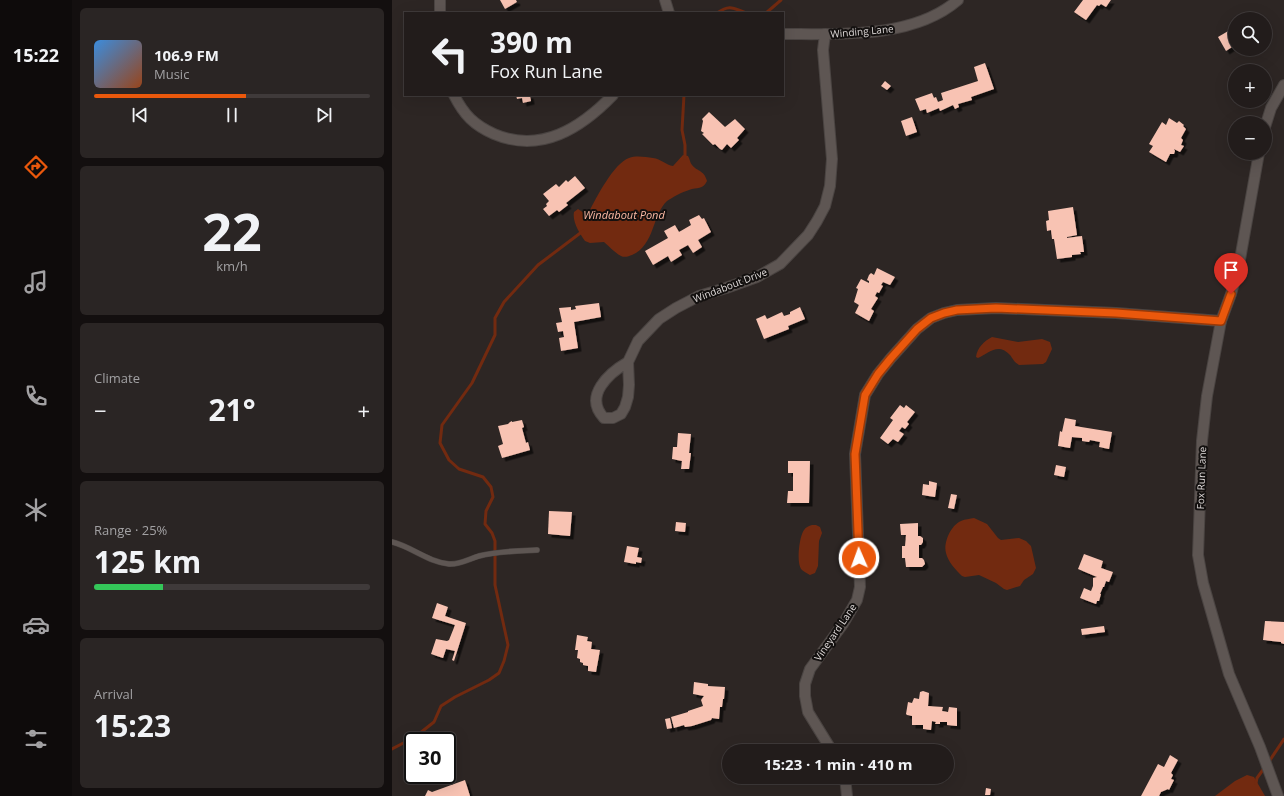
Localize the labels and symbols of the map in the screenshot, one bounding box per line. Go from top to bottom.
street label: Winding Lane [830,21,894,41]
water label: Windabout Pond [583,207,665,222]
pin [1214,253,1248,294]
street label: Windabout Drive [691,264,769,306]
street label: Fox Run Lane [1193,446,1209,510]
position arrow [838,537,880,579]
street label: Vineyard Lane [811,600,860,663]
speed limit sign: 30 [404,732,456,784]

